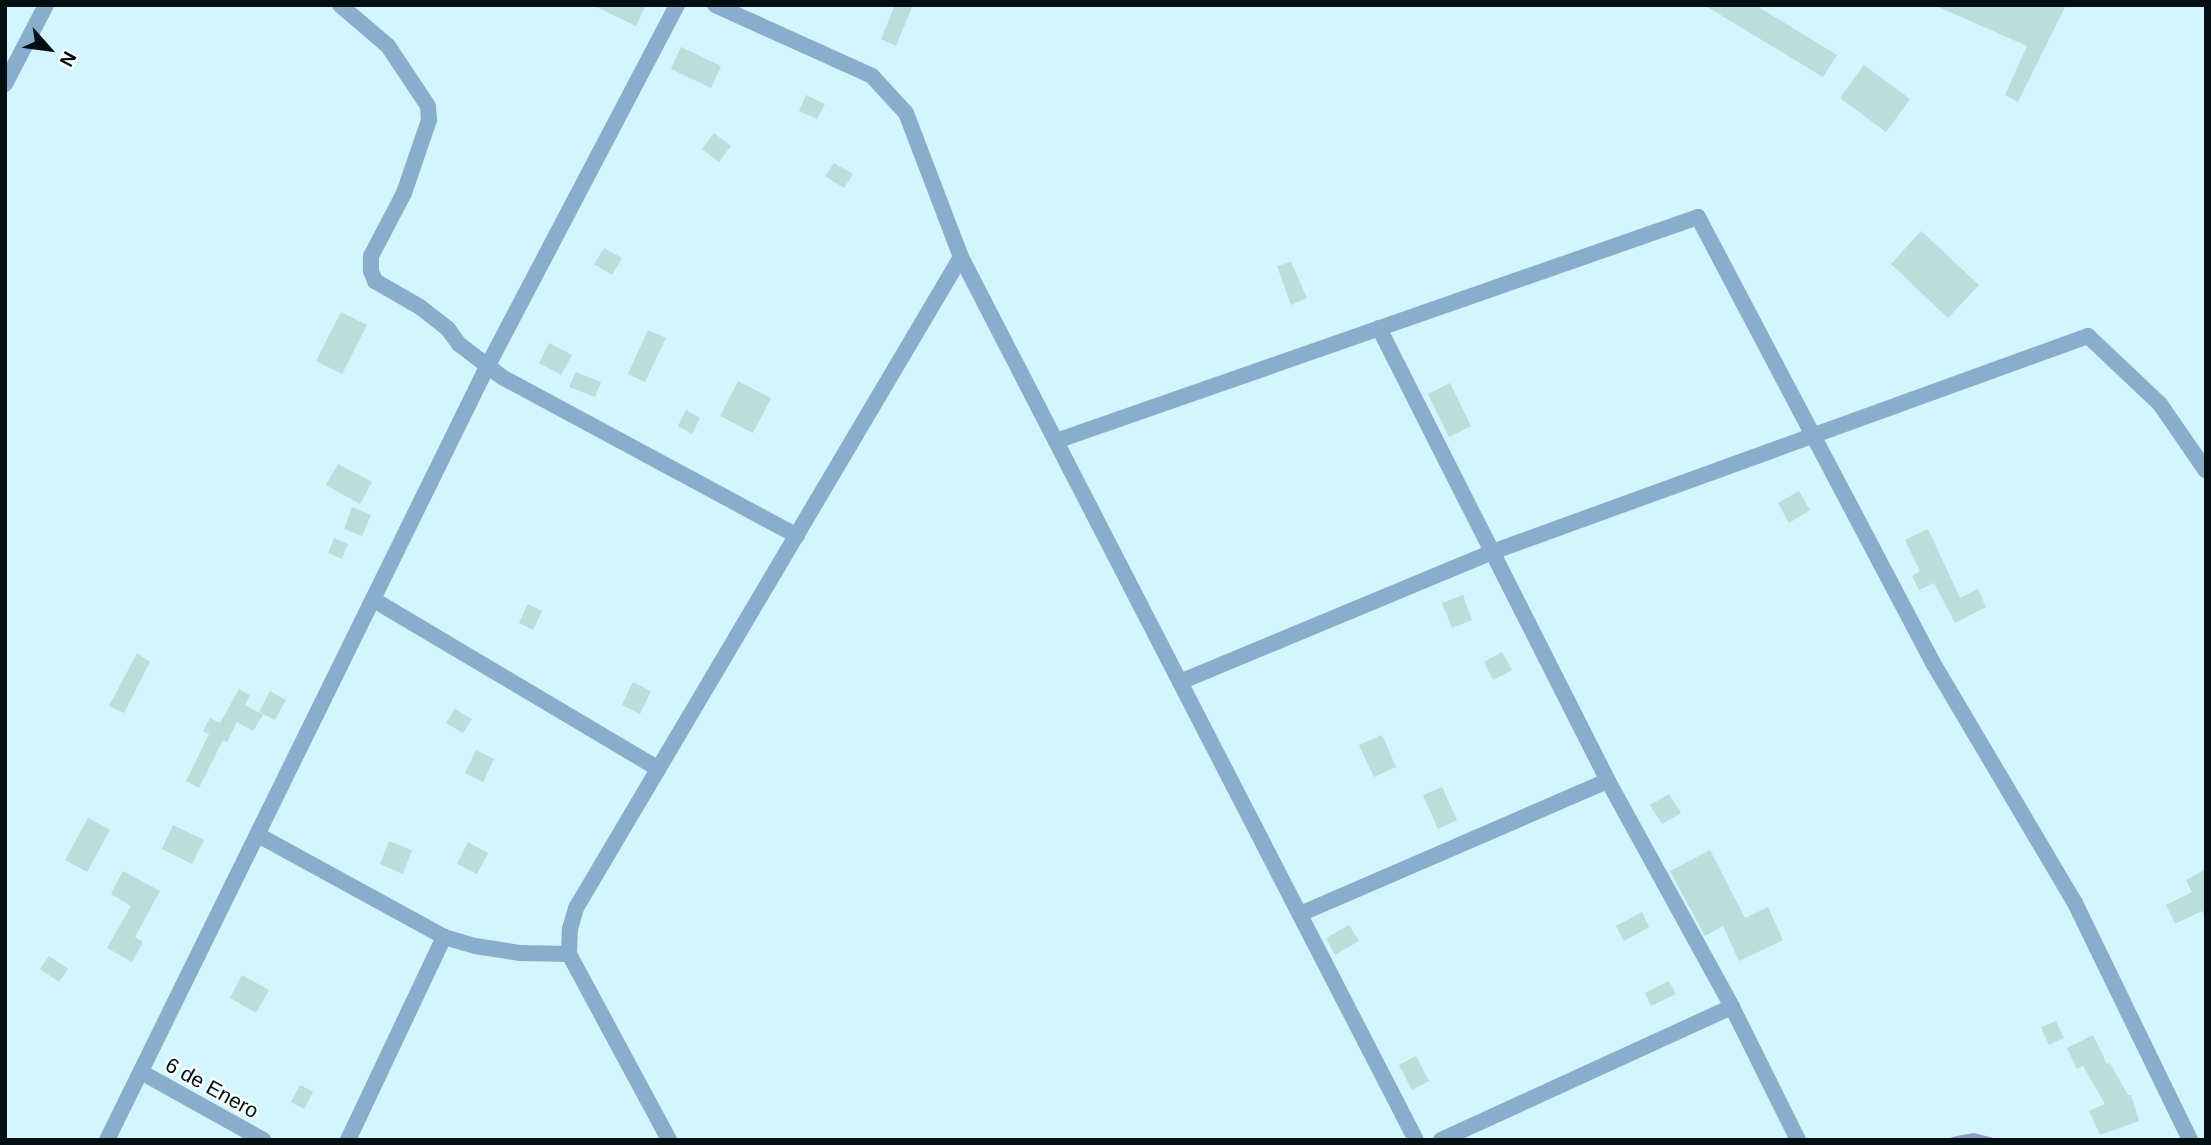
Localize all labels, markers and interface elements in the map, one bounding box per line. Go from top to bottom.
north arrow [14,14,84,84]
text: N [55,48,80,70]
street label: 6 de Enero [161,1052,263,1124]

